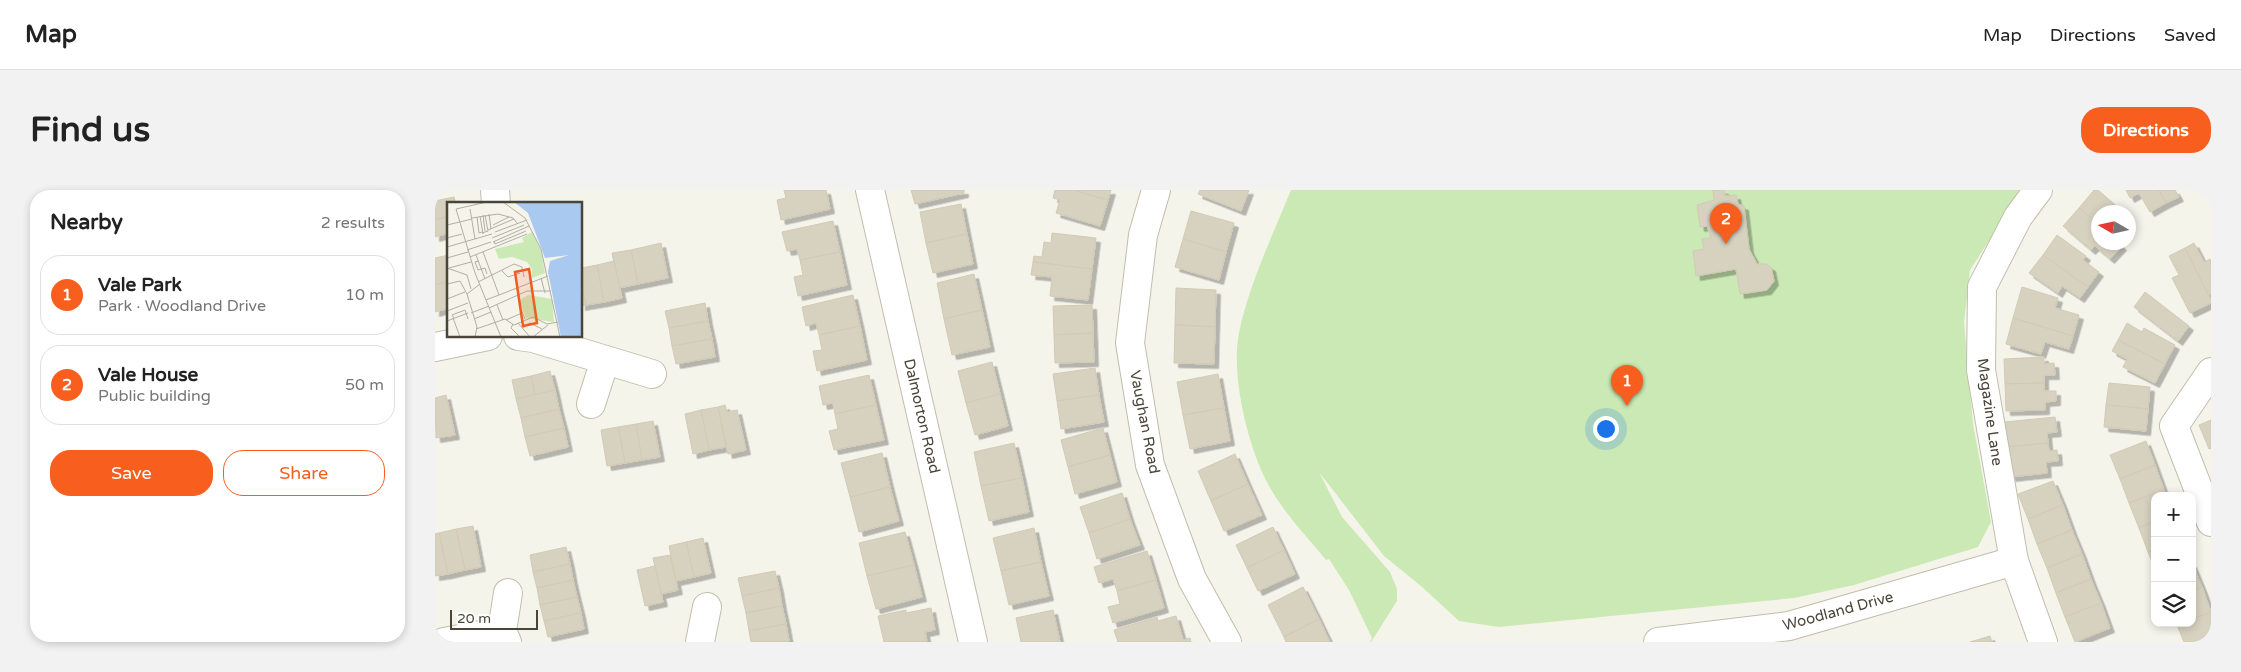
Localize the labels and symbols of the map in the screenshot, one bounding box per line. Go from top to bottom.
inset map [447,202,583,338]
pin: 2 [1710,203,1742,244]
north arrow [2091,205,2136,250]
street label: Dalmorton Road [900,357,944,475]
street label: Magazine Lane [1974,357,2006,467]
pin: 1 [1611,365,1643,406]
street label: Vaughan Road [1126,369,1164,475]
your location [1593,416,1619,442]
street label: Woodland Drive [1781,588,1895,634]
scale bar [450,607,537,630]

